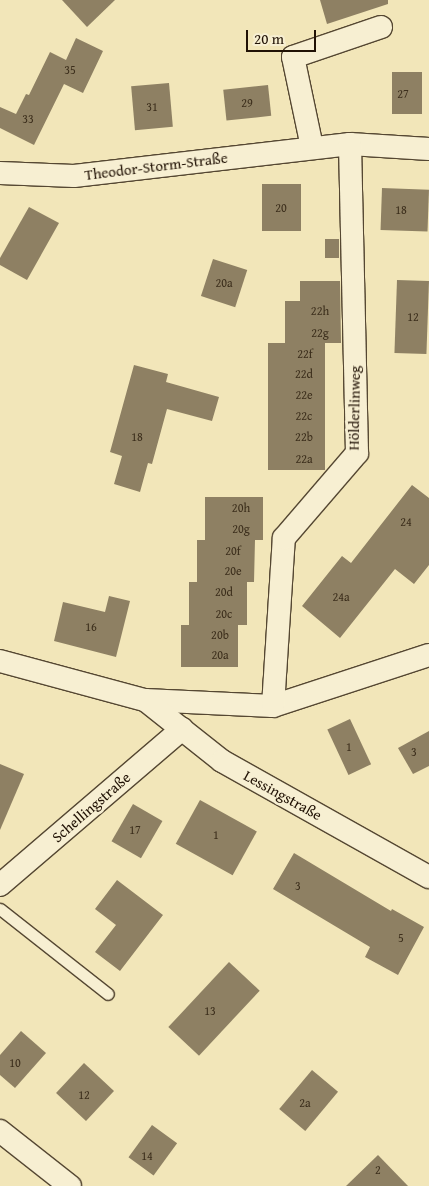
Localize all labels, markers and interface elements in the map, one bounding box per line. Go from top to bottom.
scale bar [249,20,319,52]
text: 20 m [254,28,284,49]
house number: 35 [64,63,76,77]
house number: 27 [397,87,409,101]
house number: 29 [241,96,253,110]
house number: 31 [146,100,158,114]
house number: 33 [22,112,34,126]
street label: Theodor-Storm-Straße [83,148,229,184]
house number: 20 [275,201,287,215]
house number: 18 [395,203,407,217]
house number: 20a [215,276,233,290]
house number: 22h [311,304,329,318]
house number: 12 [407,310,419,324]
house number: 22g [311,326,329,340]
house number: 22f [297,347,313,361]
street label: Hölderlinweg [344,365,364,451]
house number: 22d [295,367,313,381]
house number: 22e [295,388,313,402]
house number: 22c [296,409,312,423]
house number: 18 [131,430,143,444]
house number: 22b [295,430,313,444]
house number: 22a [295,452,313,466]
house number: 20h [232,501,250,515]
house number: 24 [400,515,412,529]
house number: 20g [232,522,250,536]
house number: 20f [225,544,241,558]
house number: 20e [224,564,242,578]
house number: 20d [215,585,233,599]
house number: 24a [332,590,350,604]
house number: 20c [216,607,232,621]
house number: 16 [85,620,97,634]
house number: 20b [211,628,229,642]
house number: 20a [211,648,229,662]
house number: 1 [346,740,352,754]
house number: 3 [411,745,417,759]
street label: Lessingstraße [241,766,325,824]
street label: Schellingstraße [48,768,134,846]
house number: 17 [129,823,141,837]
house number: 1 [213,828,219,842]
house number: 3 [295,879,301,893]
house number: 5 [398,931,404,945]
house number: 13 [204,1004,216,1018]
house number: 10 [9,1056,21,1070]
house number: 12 [78,1088,90,1102]
house number: 2a [299,1096,311,1110]
house number: 14 [141,1149,153,1163]
house number: 2 [375,1163,381,1177]

